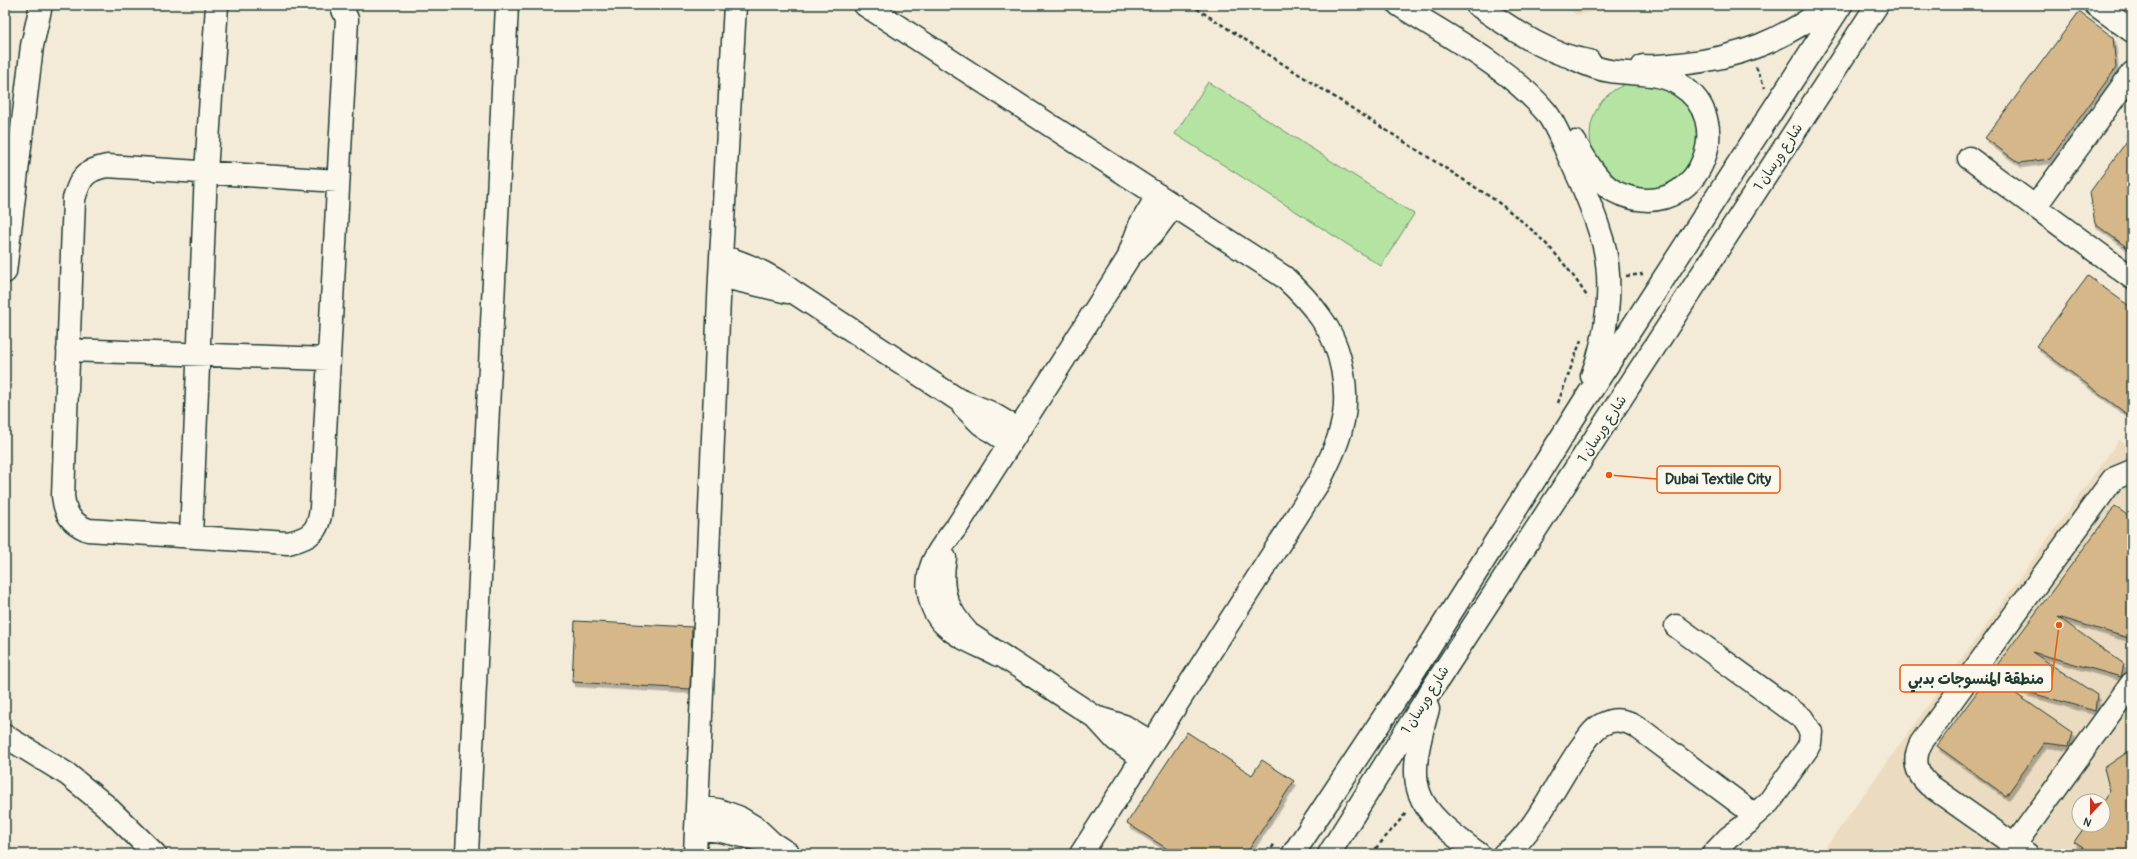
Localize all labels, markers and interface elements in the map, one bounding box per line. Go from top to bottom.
street label: شارع ورسان 1 [1750,120,1807,195]
street label: شارع ورسان 1 [1574,392,1631,467]
callout: Dubai Textile City [1657,466,1780,493]
text: Dubai Textile City [1665,470,1772,489]
street label: شارع ورسان 1 [1397,663,1454,738]
callout: منطقة المنسوجات بدبي [1900,665,2052,692]
text: منطقة المنسوجات بدبي [1908,670,2044,693]
north arrow [2071,793,2111,833]
text: N [2081,814,2093,829]

